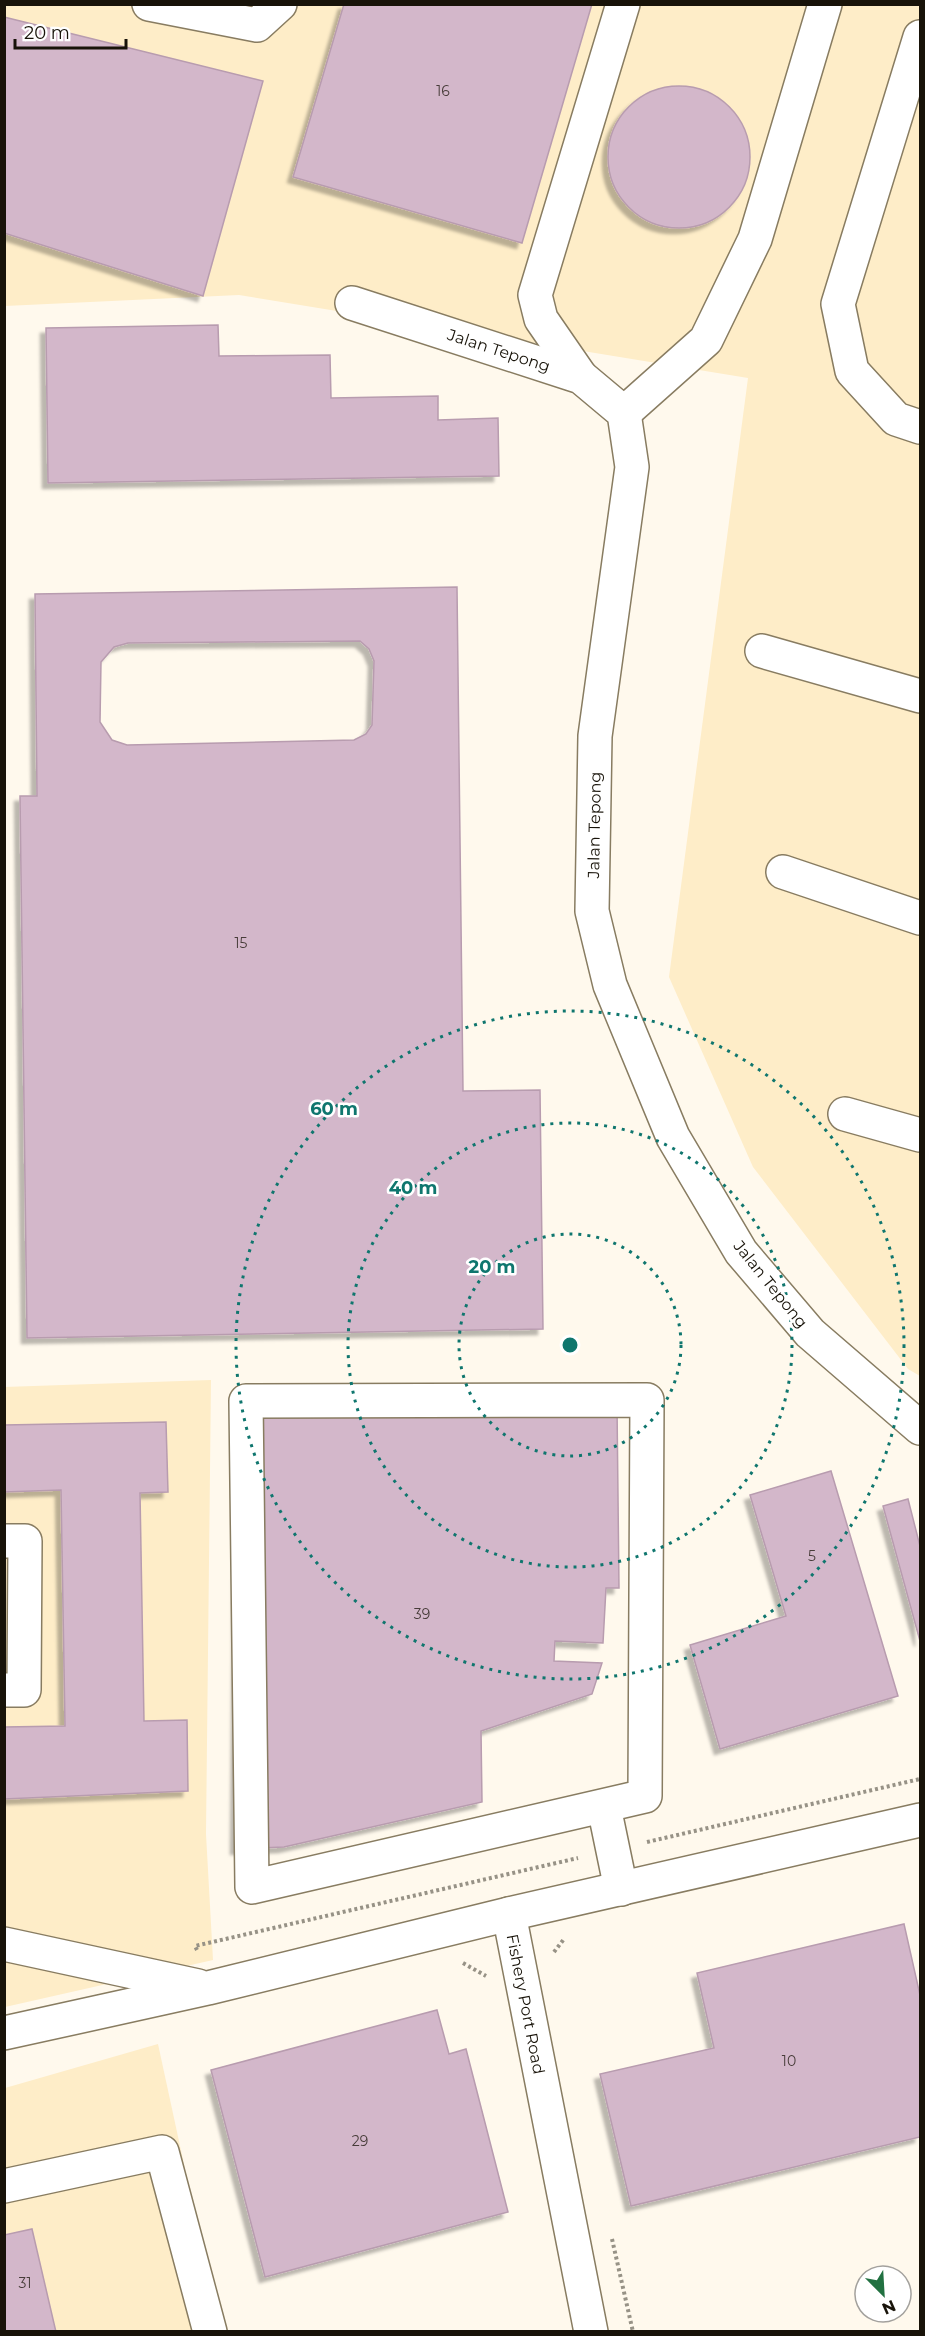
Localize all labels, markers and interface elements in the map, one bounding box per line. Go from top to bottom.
scale bar [15,12,126,50]
text: 20 m [24,22,70,44]
house number: 16 [436,82,450,100]
street label: Jalan Tepong [444,325,553,376]
street label: Jalan Tepong [584,771,605,880]
house number: 15 [235,934,248,952]
text: 60 m [310,1098,358,1120]
text: 40 m [389,1177,437,1199]
street label: Jalan Tepong [729,1236,812,1332]
text: 20 m [469,1256,515,1278]
centre of rings [560,1335,580,1355]
house number: 5 [808,1547,816,1565]
house number: 39 [414,1605,430,1623]
street label: Fishery Port Road [503,1932,548,2076]
house number: 10 [782,2052,796,2070]
house number: 29 [352,2132,368,2150]
north arrow [853,2264,913,2324]
house number: 31 [19,2274,31,2292]
text: N [879,2296,899,2319]

